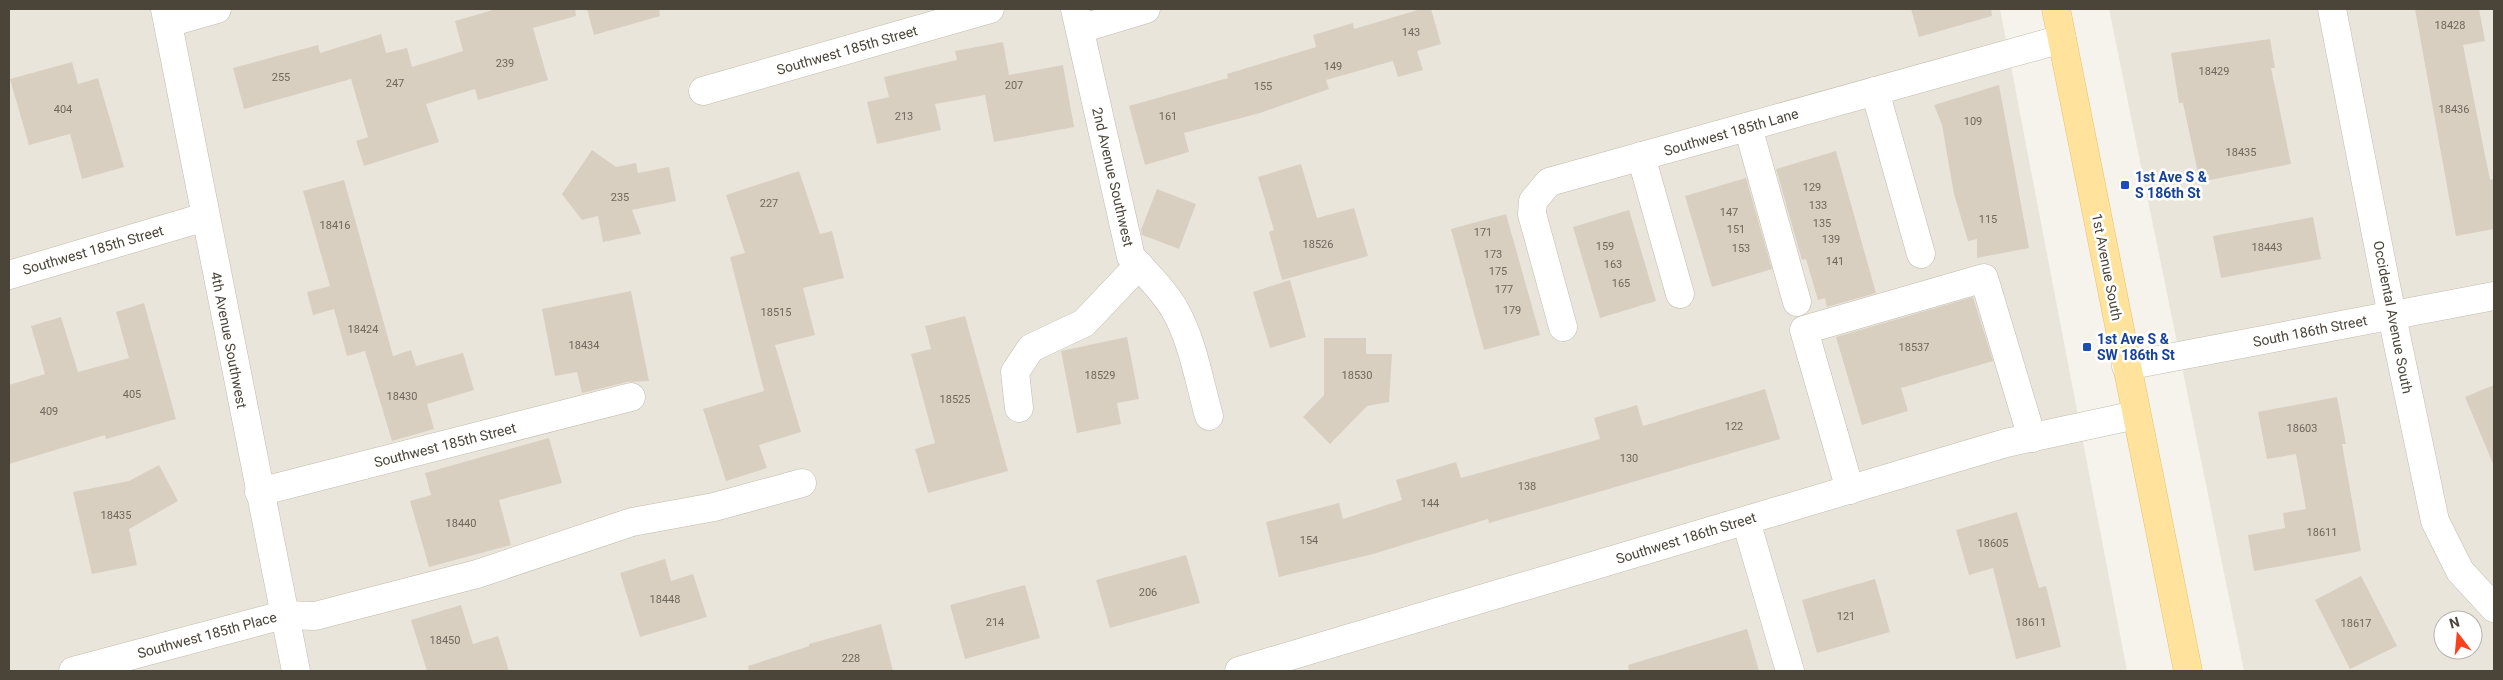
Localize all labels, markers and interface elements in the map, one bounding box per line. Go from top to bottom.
house number: 18428 [2435,19,2465,32]
street label: Southwest 185th Street [775,22,920,78]
house number: 143 [1402,26,1420,39]
house number: 239 [496,57,514,70]
house number: 149 [1324,60,1342,73]
house number: 18429 [2199,65,2229,78]
house number: 255 [272,71,290,84]
house number: 247 [386,77,404,90]
house number: 207 [1005,79,1023,92]
house number: 155 [1254,80,1272,93]
house number: 404 [54,103,72,116]
house number: 18436 [2439,103,2469,116]
street label: Southwest 185th Lane [1662,105,1800,159]
street label: 2nd Avenue Southwest [1089,106,1137,249]
house number: 213 [895,110,913,123]
house number: 161 [1159,110,1177,123]
house number: 109 [1964,115,1982,128]
house number: 18435 [2226,146,2256,159]
place label: 1st Ave S & S 186th St [2135,169,2208,201]
marker: 1st Ave S & S 186th St [2119,179,2131,191]
house number: 129 [1803,181,1821,194]
house number: 235 [611,191,629,204]
house number: 227 [760,197,778,210]
house number: 133 [1809,199,1827,212]
house number: 147 [1720,206,1738,219]
street label: 1st Avenue South [2089,212,2125,322]
house number: 115 [1979,213,1997,226]
house number: 135 [1813,217,1831,230]
house number: 18416 [320,219,350,232]
street label: Southwest 185th Street [21,222,166,278]
house number: 151 [1727,223,1745,236]
house number: 171 [1474,226,1492,239]
house number: 139 [1822,233,1840,246]
house number: 18526 [1303,238,1333,251]
street label: Occidental Avenue South [2370,239,2416,395]
house number: 159 [1596,240,1614,253]
house number: 18443 [2252,241,2282,254]
house number: 153 [1732,242,1750,255]
house number: 173 [1484,248,1502,261]
house number: 141 [1826,255,1844,268]
house number: 163 [1604,258,1622,271]
house number: 175 [1489,265,1507,278]
street label: 4th Avenue Southwest [208,270,250,410]
house number: 165 [1612,277,1630,290]
house number: 177 [1495,283,1513,296]
house number: 179 [1503,304,1521,317]
house number: 18515 [761,306,791,319]
street label: South 186th Street [2251,312,2369,350]
house number: 18424 [348,323,378,336]
place label: 1st Ave S & SW 186th St [2097,331,2175,363]
house number: 18434 [569,339,599,352]
house number: 18537 [1899,341,1929,354]
marker: 1st Ave S & SW 186th St [2081,341,2093,353]
house number: 18529 [1085,369,1115,382]
house number: 18530 [1342,369,1372,382]
house number: 405 [123,388,141,401]
house number: 18430 [387,390,417,403]
house number: 18525 [940,393,970,406]
house number: 409 [40,405,58,418]
street label: Southwest 185th Street [372,419,518,470]
house number: 122 [1725,420,1743,433]
house number: 18603 [2287,422,2317,435]
house number: 130 [1620,452,1638,465]
house number: 138 [1518,480,1536,493]
house number: 144 [1421,497,1439,510]
house number: 18435 [101,509,131,522]
street label: Southwest 186th Street [1614,509,1758,567]
house number: 18440 [446,517,476,530]
house number: 18611 [2307,526,2337,539]
house number: 154 [1300,534,1318,547]
house number: 18605 [1978,537,2008,550]
house number: 206 [1139,586,1157,599]
house number: 18448 [650,593,680,606]
street label: Southwest 185th Place [136,609,278,661]
house number: 121 [1837,610,1855,623]
north arrow [2433,610,2483,660]
text: N [2447,613,2461,632]
house number: 214 [986,616,1004,629]
house number: 18611 [2016,616,2046,629]
house number: 18617 [2341,617,2371,630]
house number: 18450 [430,634,460,647]
house number: 228 [842,652,860,665]

